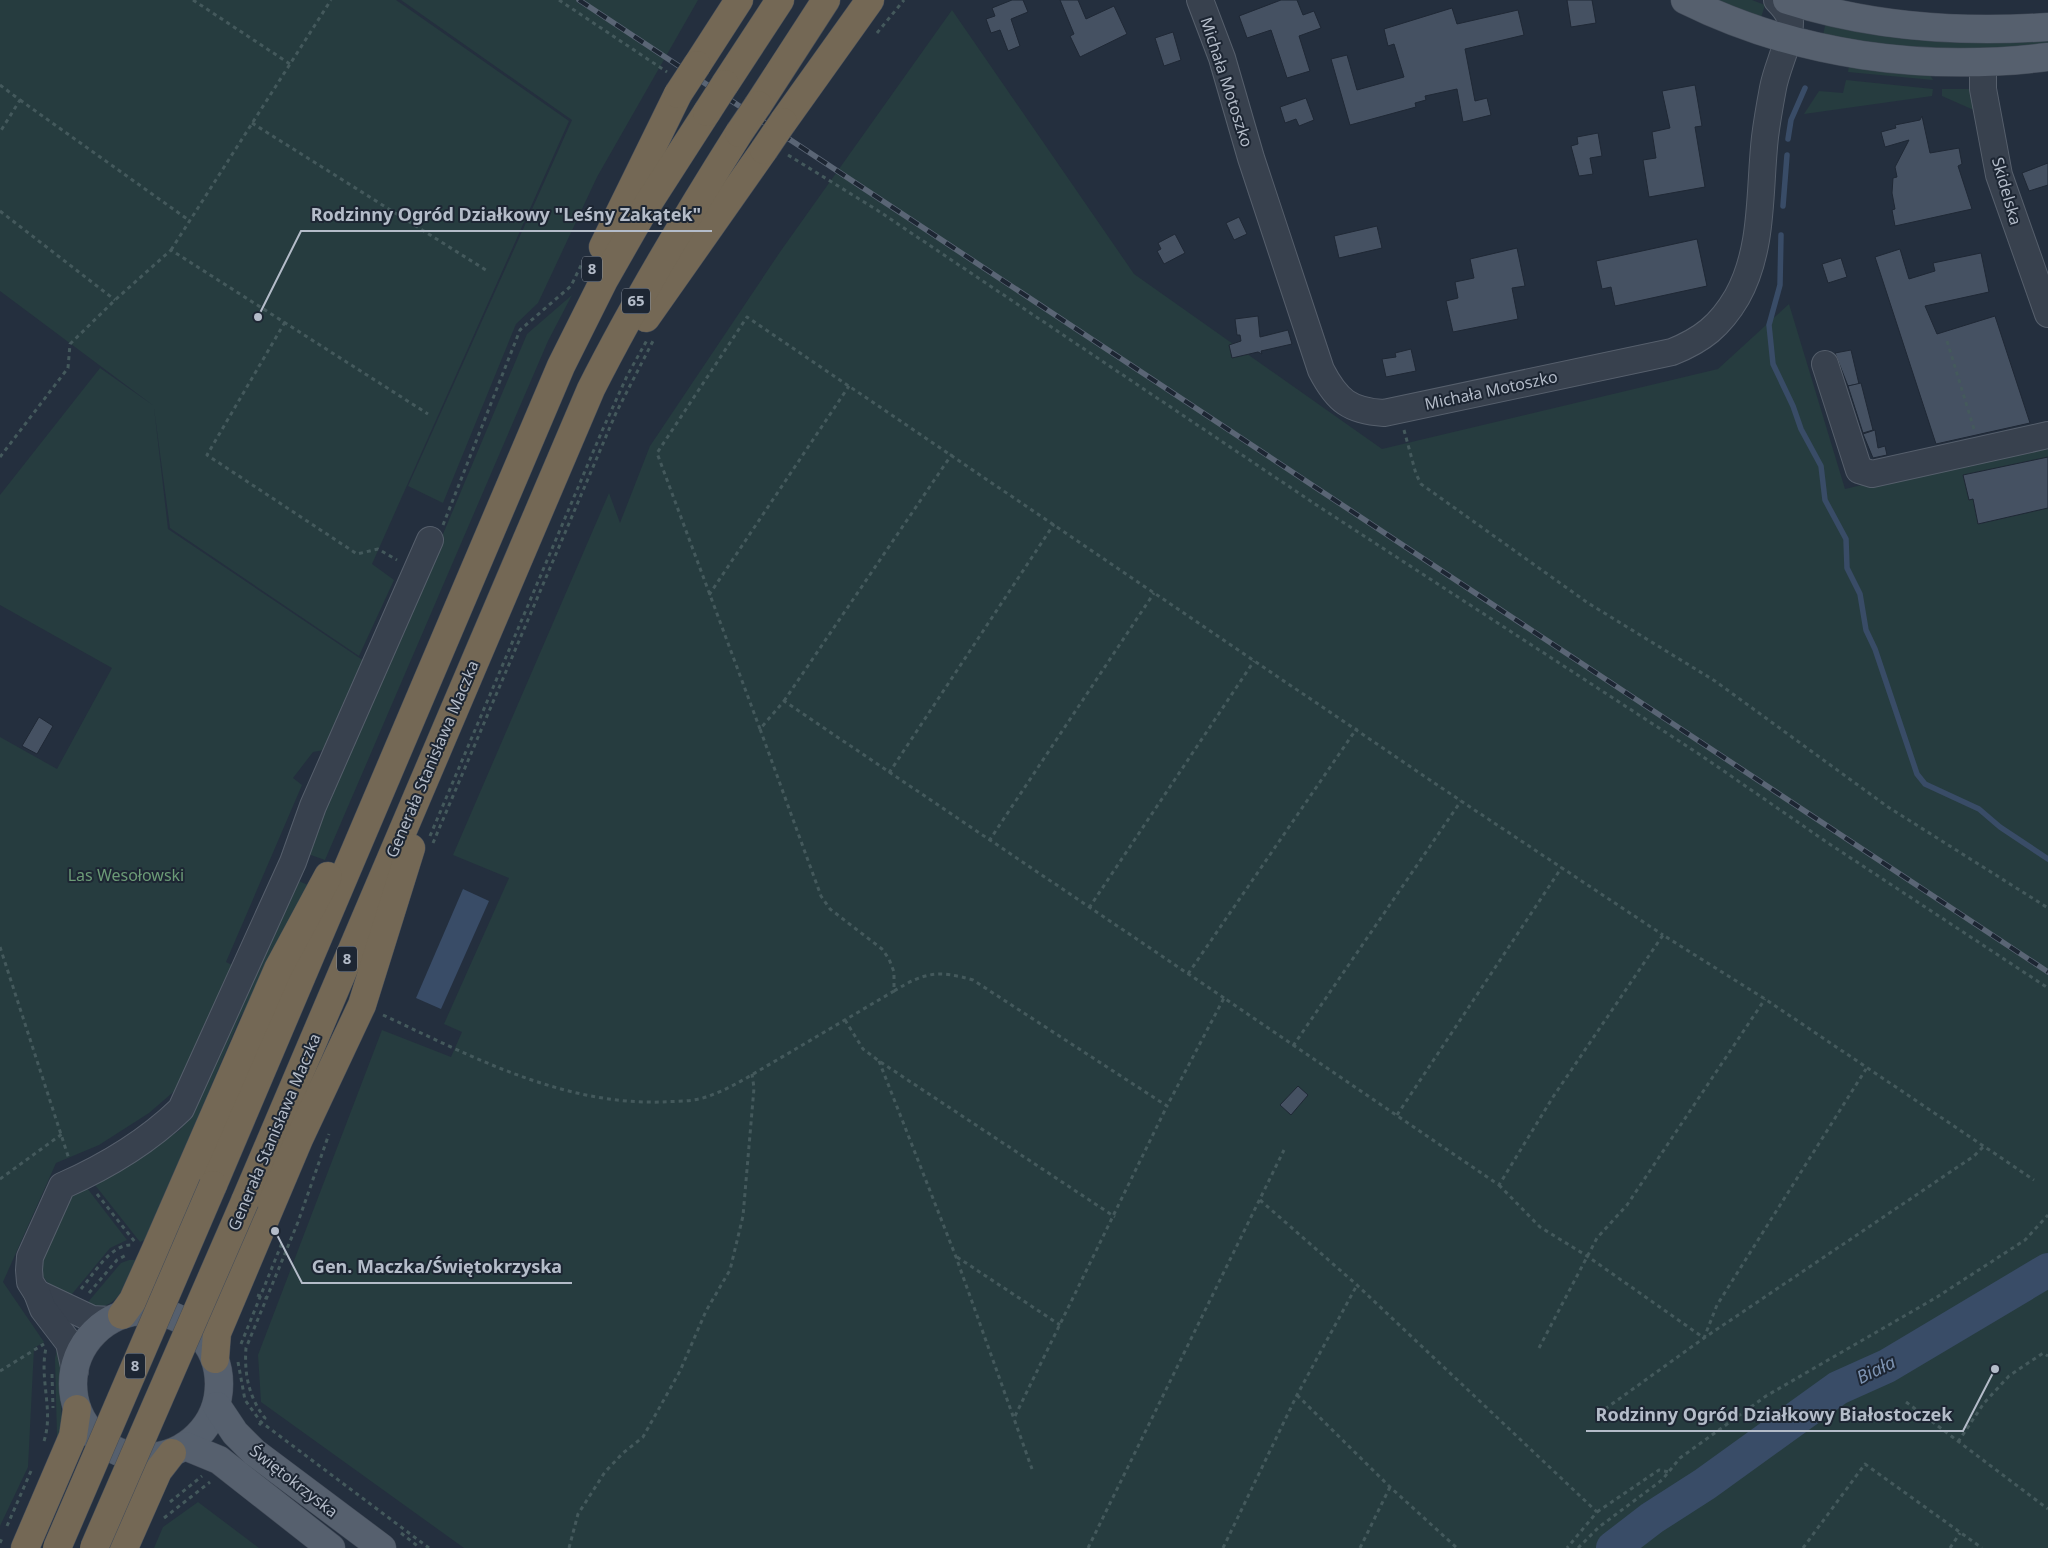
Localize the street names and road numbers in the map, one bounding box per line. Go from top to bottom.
street label: Michała Motoszko [1196,14,1258,150]
street label: Skidelska [1987,154,2027,228]
road number: 8 [582,256,602,282]
road number: 65 [622,288,650,314]
street label: Michała Motoszko [1422,365,1560,415]
street label: Generała Stanisława Maczka [380,657,484,861]
road number: 8 [337,946,357,972]
street label: Generała Stanisława Maczka [222,1030,326,1234]
road number: 8 [125,1354,145,1378]
street label: Świętokrzyska [245,1440,343,1522]

